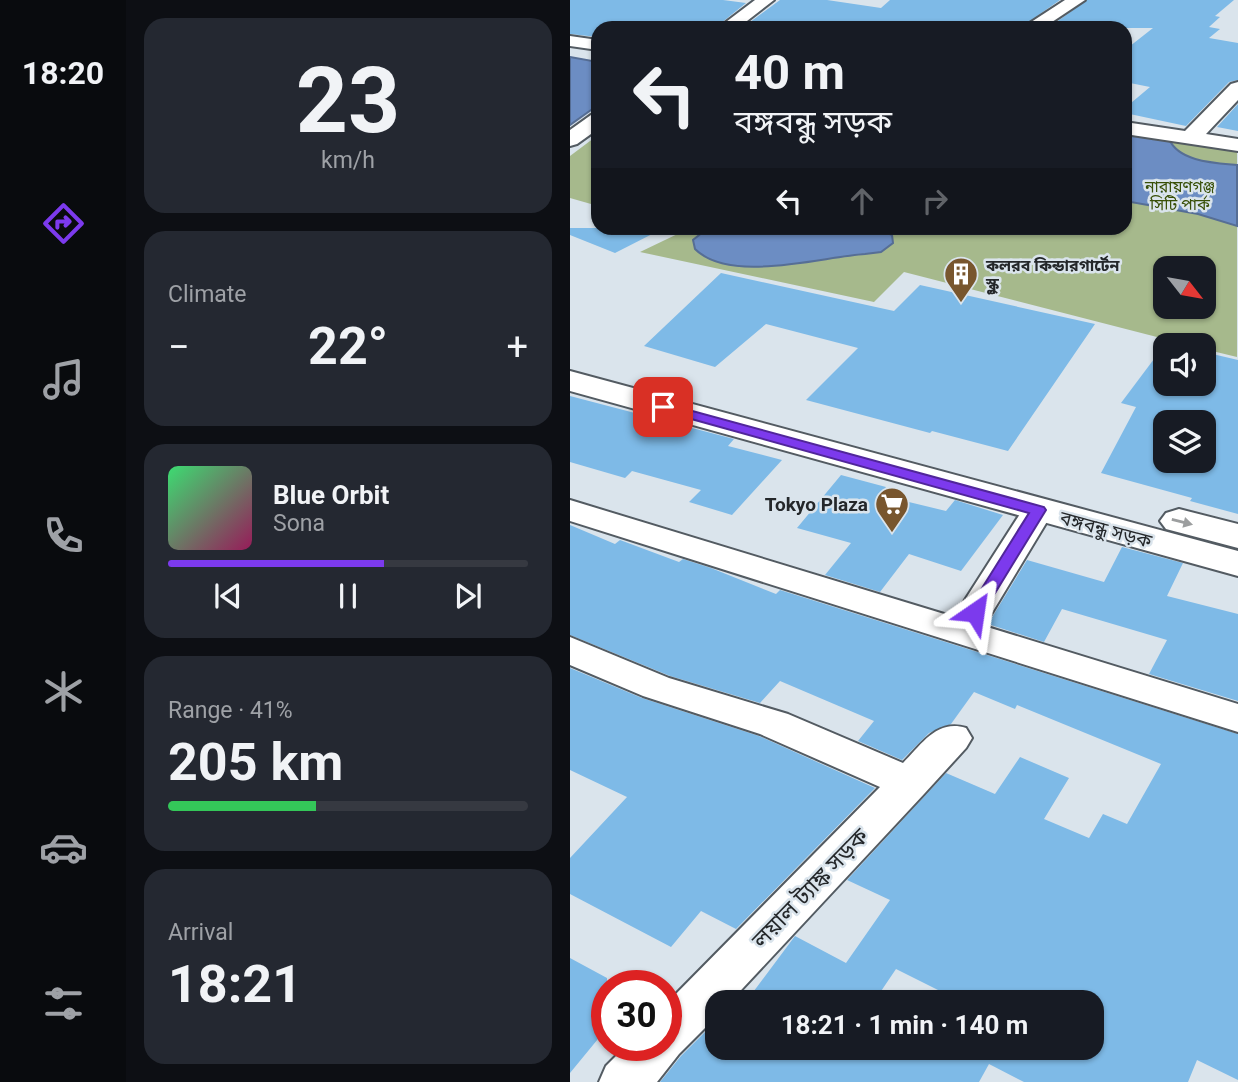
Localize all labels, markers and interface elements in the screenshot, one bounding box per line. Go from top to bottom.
text: 40 m [734,44,845,101]
text: 23 [296,48,400,154]
icon: left [619,49,710,140]
text: 18:20 [22,54,104,92]
text: বঙ্গবন্ধু সড়ক [734,103,892,141]
text: km/h [321,147,375,174]
park label: নারায়ণগঞ্জ সিটি পার্ক [1144,177,1215,214]
icon: left [770,182,808,220]
icon: ahead [843,182,881,220]
icon: right [916,182,954,220]
icon: directions [39,199,88,248]
building icon: কলরব কিন্ডারগার্টেন স্কুল [942,255,980,304]
place label: কলরব কিন্ডারগার্টেন স্কুল [985,255,1121,295]
north arrow [1153,256,1216,318]
map controls [1153,256,1216,473]
text: Climate [168,281,247,308]
text: 22° [308,316,388,377]
text: − [168,325,190,369]
text: + [506,325,528,369]
button: sound [1153,333,1216,396]
icon: music [39,355,88,404]
pin [633,377,693,437]
icon: arrive [644,388,682,426]
button: layers [1153,410,1216,473]
text: Blue Orbit [273,480,389,510]
supermarket icon: Tokyo Plaza [873,485,911,534]
place label: Tokyo Plaza [765,493,868,516]
street label: বঙ্গবন্ধু সড়ক [1056,506,1155,554]
text: Sona [273,510,325,537]
icon: phone [39,511,88,560]
one-way arrow [1171,517,1193,528]
position arrow [938,575,1012,649]
icon: previous [209,577,247,615]
icon: pause [329,577,367,615]
icon: next [449,577,487,615]
icon: climate [39,667,88,716]
text: Range · 41% [168,697,293,724]
text: 205 km [168,732,343,793]
icon: car [39,823,88,872]
street label: লয়াল ট্যাঙ্ক সড়ক [746,823,874,954]
text: Arrival [168,919,233,946]
text: 18:21 [168,954,302,1015]
speed limit sign: 30 [591,970,682,1061]
icon: filters [39,979,88,1028]
text: 18:21 · 1 min · 140 m [781,1010,1028,1040]

